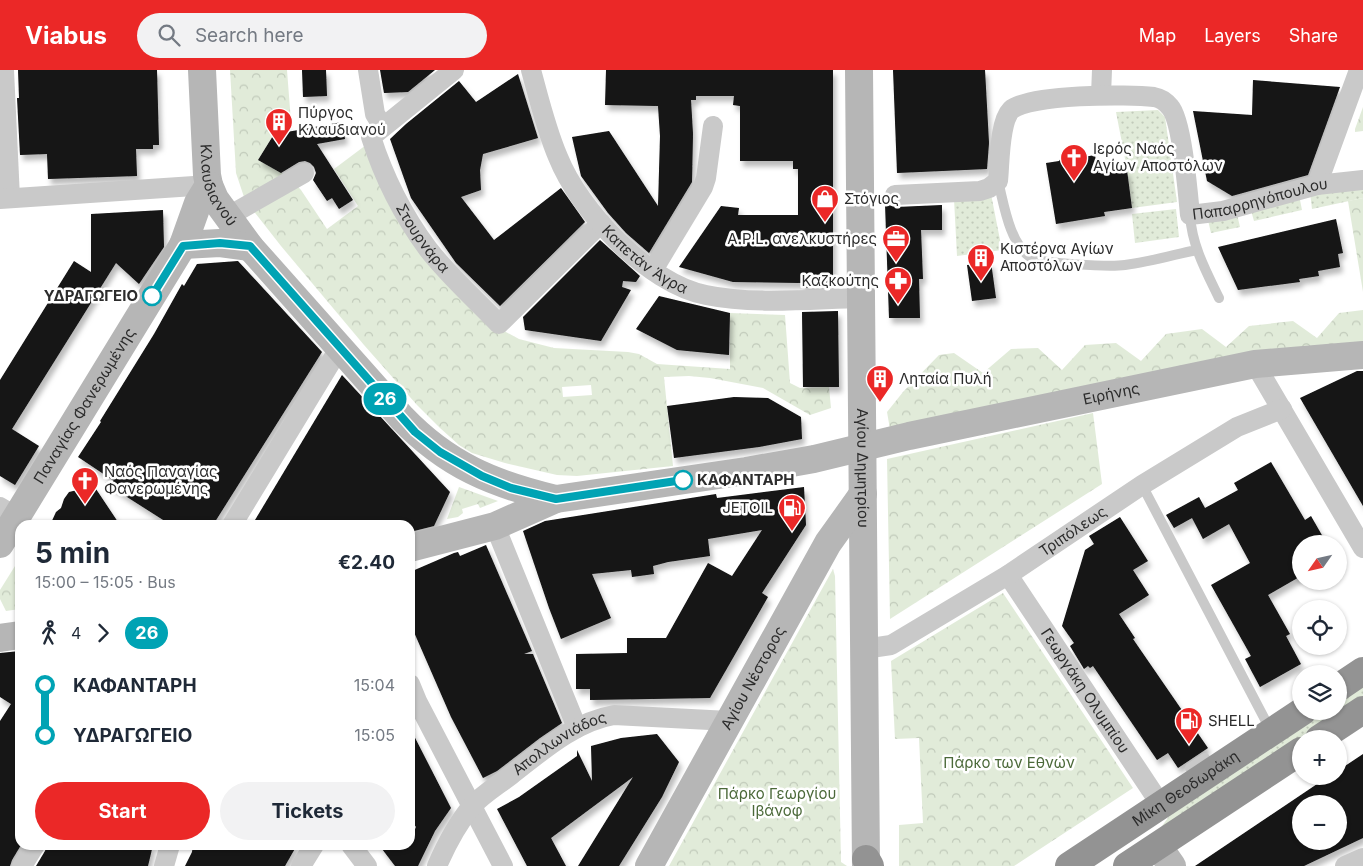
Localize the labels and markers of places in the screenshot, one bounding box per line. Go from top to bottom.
place label: Πύργος Κλαυδιανού [298,103,386,139]
building icon: Πύργος Κλαυδιανού [264,107,294,146]
place label: Ιερός Ναός Αγίων Αποστόλων [1093,139,1223,175]
church icon: Ιερός Ναός Αγίων Αποστόλων [1059,143,1089,182]
shop icon: Στόγιος [810,184,840,223]
place label: Στόγιος [844,189,899,208]
office icon: A.P.L. ανελκυστήρες [881,224,911,263]
place label: A.P.L. ανελκυστήρες [727,229,877,248]
place label: Κιστέρνα Αγίων Αποστόλων [1000,239,1114,275]
building icon: Κιστέρνα Αγίων Αποστόλων [966,243,996,282]
pharmacy icon: Καζκούτης [883,266,913,305]
place label: Καζκούτης [802,271,879,290]
place label: ΥΔΡΑΓΩΓΕΙΟ [44,286,138,305]
marker: ΥΔΡΑΓΩΓΕΙΟ [142,286,162,306]
building icon: Ληταία Πυλή [865,364,895,403]
place label: Ληταία Πυλή [899,369,992,388]
place label: Ναός Παναγίας Φανερωμένης [104,462,218,498]
church icon: Ναός Παναγίας Φανερωμένης [70,466,100,505]
marker: ΚΑΦΑΝΤΑΡΗ [673,470,693,490]
place label: ΚΑΦΑΝΤΑΡΗ [697,470,795,489]
fuel station icon: JETOIL [777,493,807,532]
place label: JETOIL [722,498,773,517]
fuel station icon: SHELL [1174,706,1204,745]
place label: SHELL [1208,711,1255,730]

